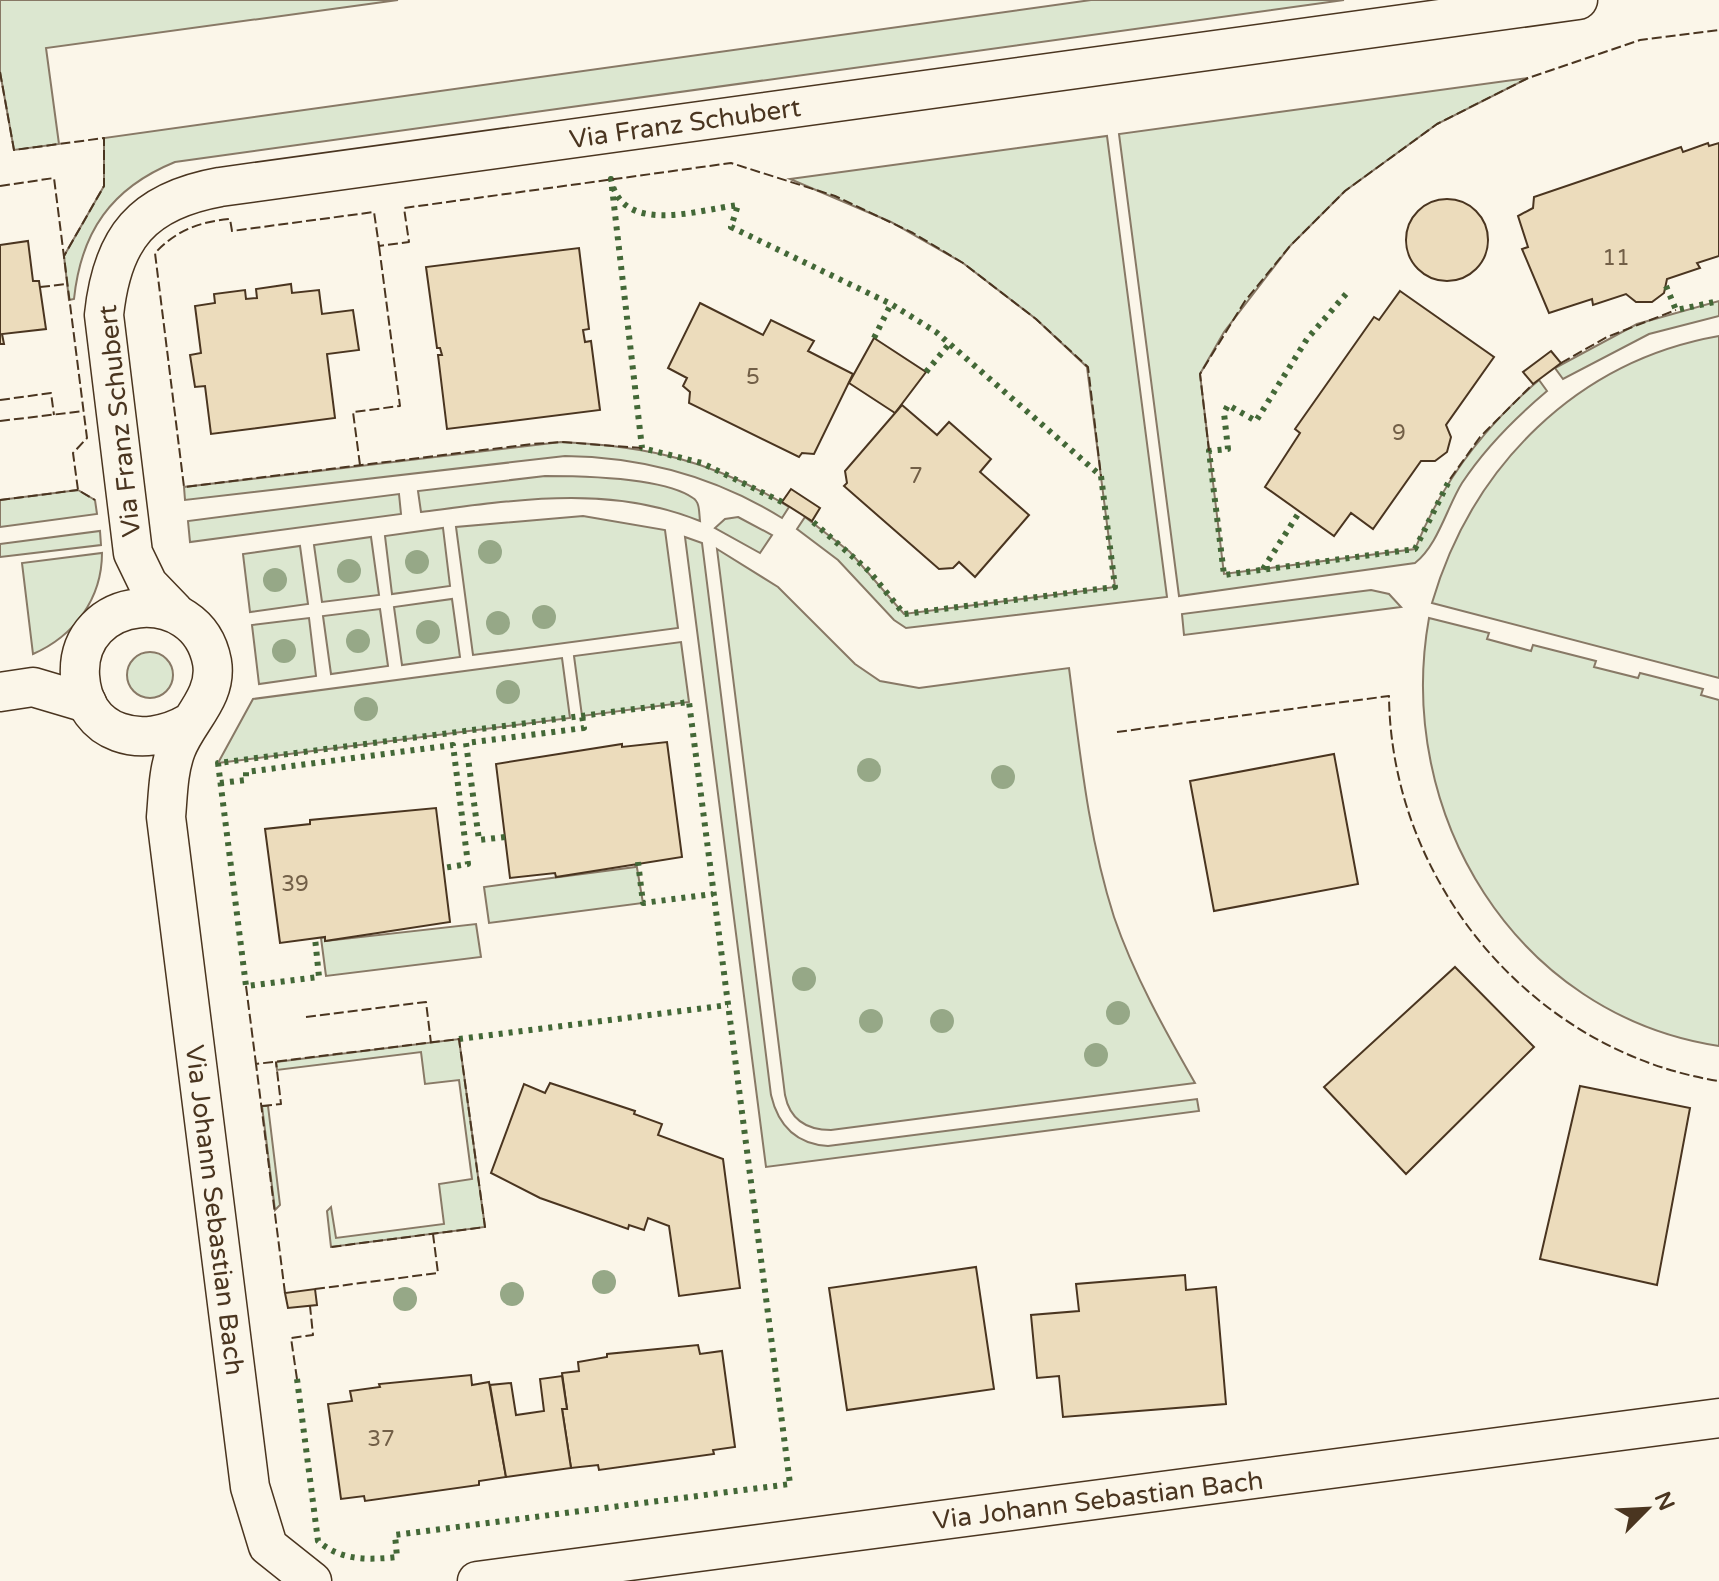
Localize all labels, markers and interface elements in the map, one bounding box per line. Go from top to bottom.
street label: Via Franz Schubert [567,92,803,155]
house number: 11 [1602,245,1630,271]
street label: Via Franz Schubert [92,303,147,539]
house number: 5 [746,364,760,390]
house number: 9 [1392,420,1406,446]
house number: 7 [909,463,923,489]
house number: 39 [281,871,309,897]
street label: Via Johann Sebastian Bach [179,1043,250,1377]
house number: 37 [367,1426,395,1452]
street label: Via Johann Sebastian Bach [931,1465,1265,1536]
north arrow [1607,1469,1687,1549]
text: N [1649,1488,1680,1515]

